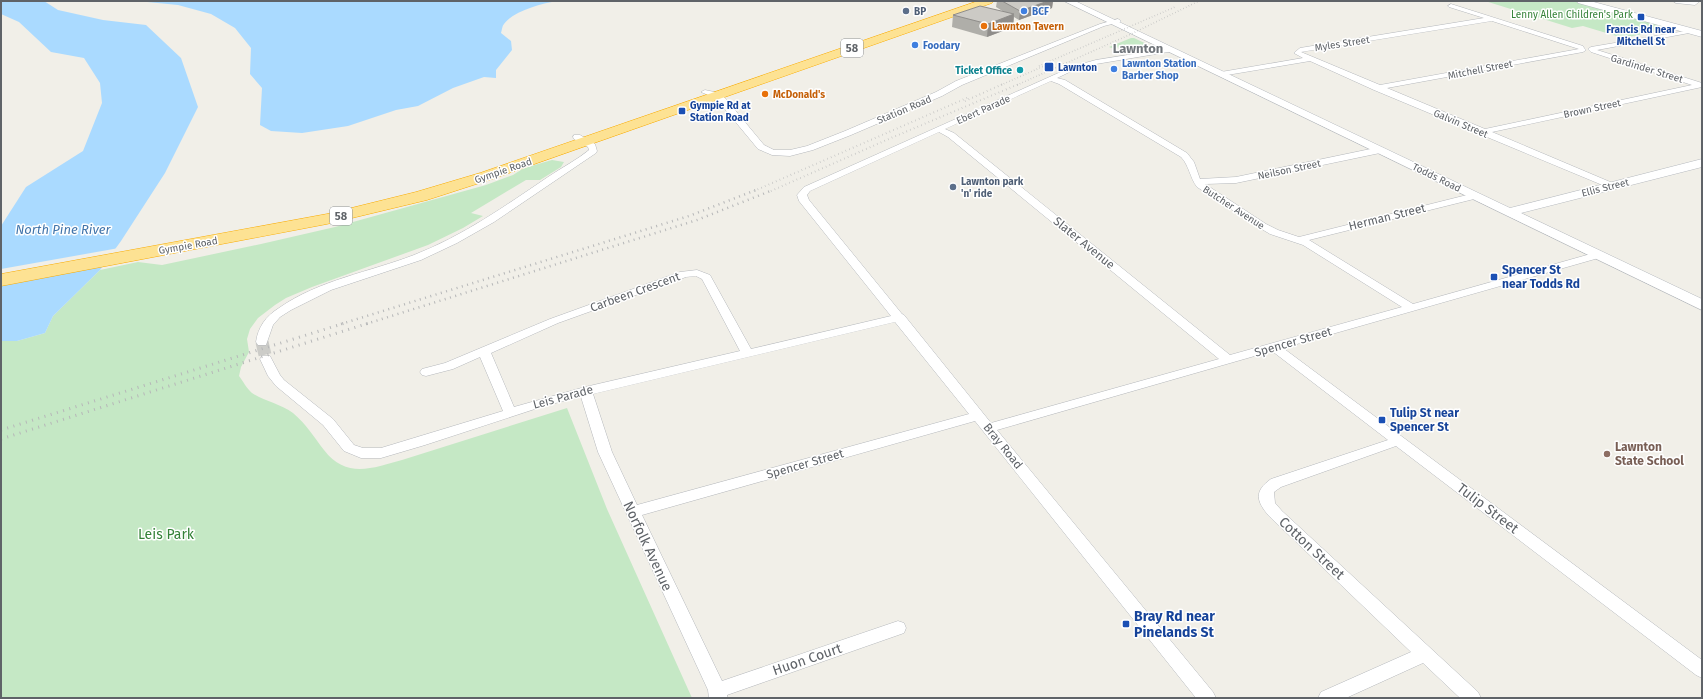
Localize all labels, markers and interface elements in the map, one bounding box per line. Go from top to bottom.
marker: BP [901,6,911,16]
place label: BP [914,6,926,18]
marker: BCF [1019,6,1029,16]
place label: BCF [1032,6,1049,18]
park label: Lenny Allen Children's Park [1511,9,1634,21]
marker: Francis Rd near Mitchell St [1636,12,1646,22]
marker: Lawnton Tavern [979,21,989,31]
place label: Lawnton Tavern [992,21,1064,33]
place label: Francis Rd near Mitchell St [1606,24,1677,48]
street label: Myles Street [1314,34,1371,54]
road number: 58 [841,39,863,57]
marker: Foodary [910,40,920,50]
place label: Foodary [923,40,961,52]
district label: Lawnton [1113,41,1163,56]
street label: Gardinder Street [1609,52,1685,86]
place label: Lawnton Station Barber Shop [1122,58,1197,82]
street label: Mitchell Street [1447,58,1514,82]
marker: Lawnton [1043,61,1055,73]
place label: Lawnton [1058,62,1097,74]
marker: Lawnton Station Barber Shop [1109,64,1119,74]
place label: Ticket Office [955,65,1012,77]
marker: Ticket Office [1015,65,1025,75]
marker: McDonald's [760,89,770,99]
place label: McDonald's [773,89,825,101]
street label: Station Road [875,93,934,127]
street label: Ebert Parade [954,93,1012,127]
street label: Brown Street [1562,97,1622,121]
place label: Gympie Rd at Station Road [690,100,751,124]
marker: Gympie Rd at Station Road [677,106,687,116]
street label: Galvin Street [1432,107,1490,141]
street label: Gympie Road [473,156,534,186]
street label: Neilson Street [1257,157,1322,183]
street label: Todds Road [1410,161,1463,195]
place label: Lawnton park 'n' ride [961,176,1024,200]
street label: Ellis Street [1580,176,1631,200]
marker: Lawnton park 'n' ride [948,182,958,192]
street label: Butcher Avenue [1200,183,1267,232]
street label: Herman Street [1347,201,1428,233]
road number: 58 [330,207,352,225]
street label: Slater Avenue [1051,214,1117,272]
water label: North Pine River [16,222,111,237]
street label: Gympie Road [158,235,219,257]
place label: Spencer St near Todds Rd [1502,263,1580,291]
street label: Carbeen Crescent [588,269,682,315]
marker: Spencer St near Todds Rd [1489,272,1499,282]
street label: Spencer Street [1253,324,1334,360]
street label: Leis Parade [531,382,595,412]
place label: Tulip St near Spencer St [1390,406,1459,434]
marker: Tulip St near Spencer St [1377,415,1387,425]
street label: Bray Road [980,420,1026,472]
place label: Lawnton State School [1615,440,1684,468]
street label: Spencer Street [765,446,846,482]
marker: Lawnton State School [1602,449,1612,459]
street label: Tulip Street [1453,480,1523,538]
street label: Norfolk Avenue [619,499,676,594]
street label: Cotton Street [1275,514,1349,584]
park label: Leis Park [138,526,195,543]
place label: Bray Rd near Pinelands St [1134,608,1215,641]
marker: Bray Rd near Pinelands St [1121,619,1131,629]
street label: Huon Court [770,639,845,679]

